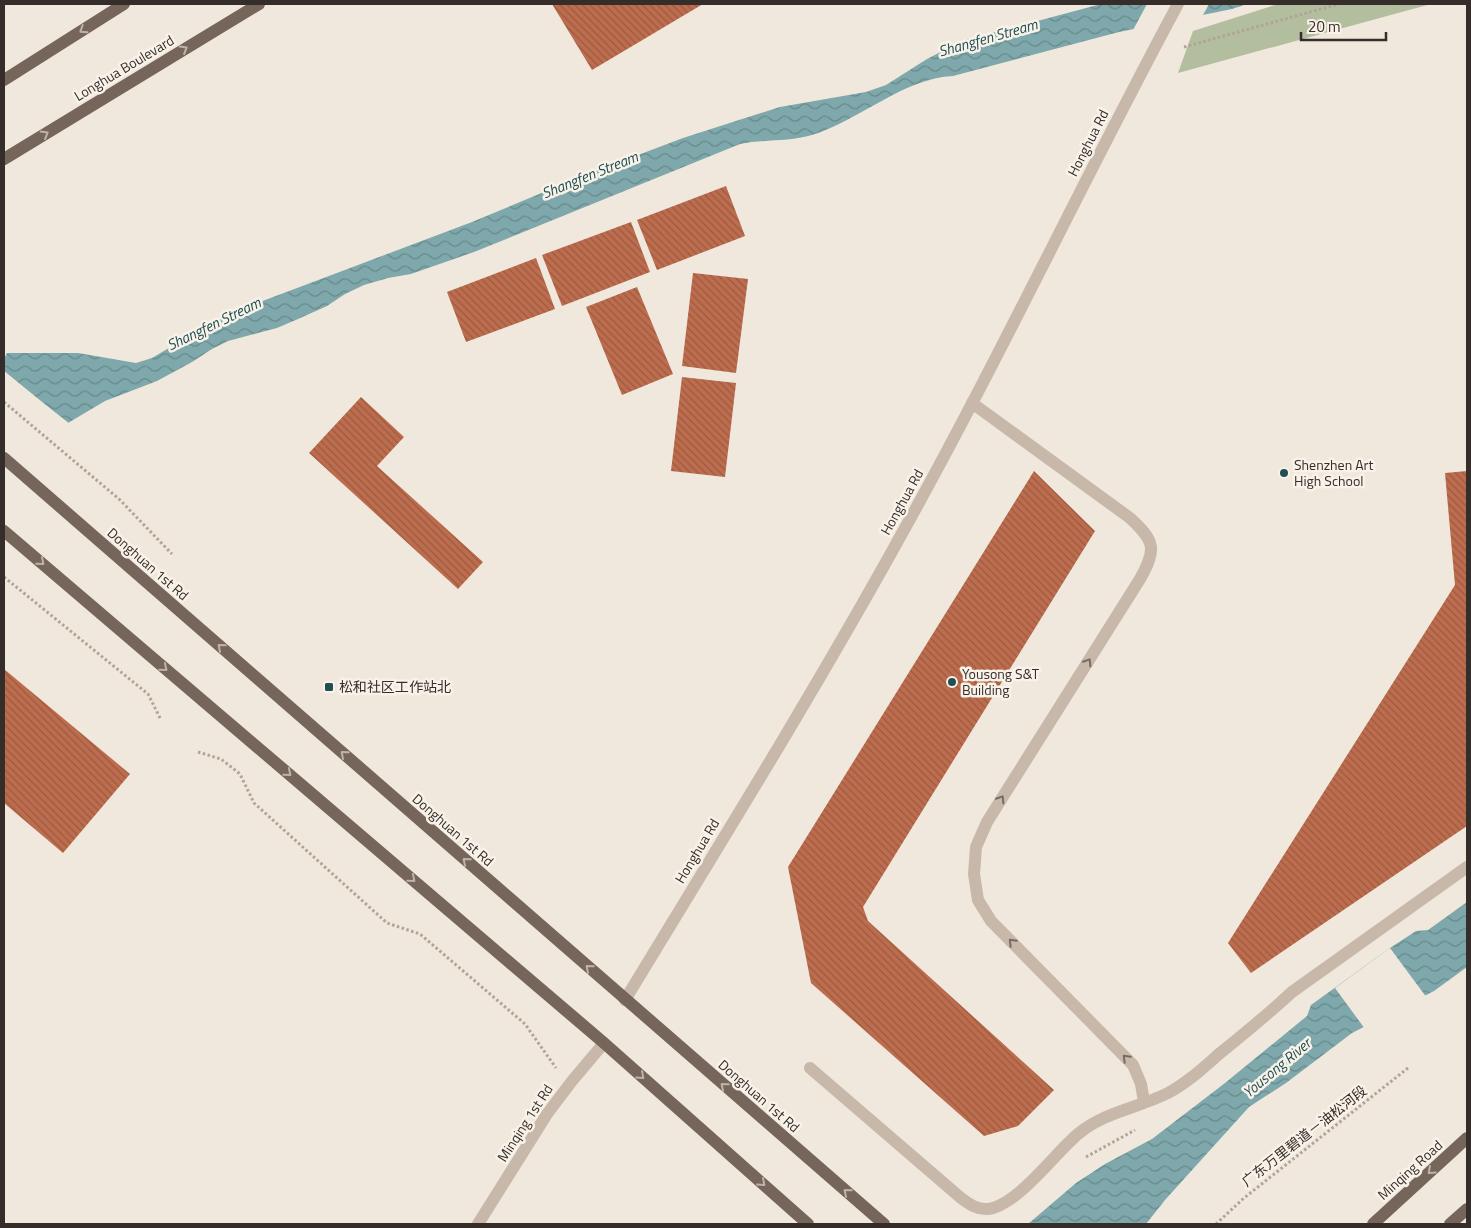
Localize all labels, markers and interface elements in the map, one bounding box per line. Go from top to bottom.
scale bar [1301,10,1386,42]
water label: Shangfen Stream [936,12,1040,63]
text: 20 m [1308,15,1341,38]
one-way arrow [79,24,88,33]
street label: Longhua Boulevard [70,29,178,106]
one-way arrow [179,46,188,56]
street label: Honghua Rd [1062,106,1113,180]
one-way arrow [40,130,49,140]
water label: Shangfen Stream [538,145,642,204]
water label: Shangfen Stream [163,291,265,356]
place label: Shenzhen Art High School [1294,454,1373,491]
street label: Honghua Rd [875,465,928,539]
marker: Shenzhen Art High School [1278,467,1290,479]
street label: Donghuan 1st Rd [103,522,194,605]
one-way arrow [35,557,44,566]
one-way arrow [218,644,227,653]
one-way arrow [1082,658,1091,667]
one-way arrow [159,662,168,671]
place label: Yousong S&T Building [962,663,1040,700]
place label: 松和社区工作站北 [339,676,451,697]
marker: Yousong S&T Building [946,676,958,688]
marker: 松和社区工作站北 [323,681,335,693]
one-way arrow [340,751,349,760]
one-way arrow [282,768,291,776]
street label: Donghuan 1st Rd [408,788,499,871]
one-way arrow [995,796,1005,805]
street label: Honghua Rd [669,814,724,887]
one-way arrow [463,858,472,867]
one-way arrow [406,873,415,882]
one-way arrow [1009,939,1018,948]
one-way arrow [585,965,594,974]
water label: Yousong River [1238,1031,1318,1103]
street label: Donghuan 1st Rd [714,1054,805,1137]
one-way arrow [1123,1055,1132,1064]
one-way arrow [635,1070,644,1079]
street label: Minqing 1st Rd [492,1080,558,1166]
street label: 广东万里碧道－油松河段 [1237,1080,1371,1191]
one-way arrow [721,1083,730,1092]
street label: Minqing Road [1373,1135,1447,1204]
one-way arrow [1428,1165,1437,1174]
one-way arrow [757,1178,766,1187]
one-way arrow [844,1190,853,1198]

